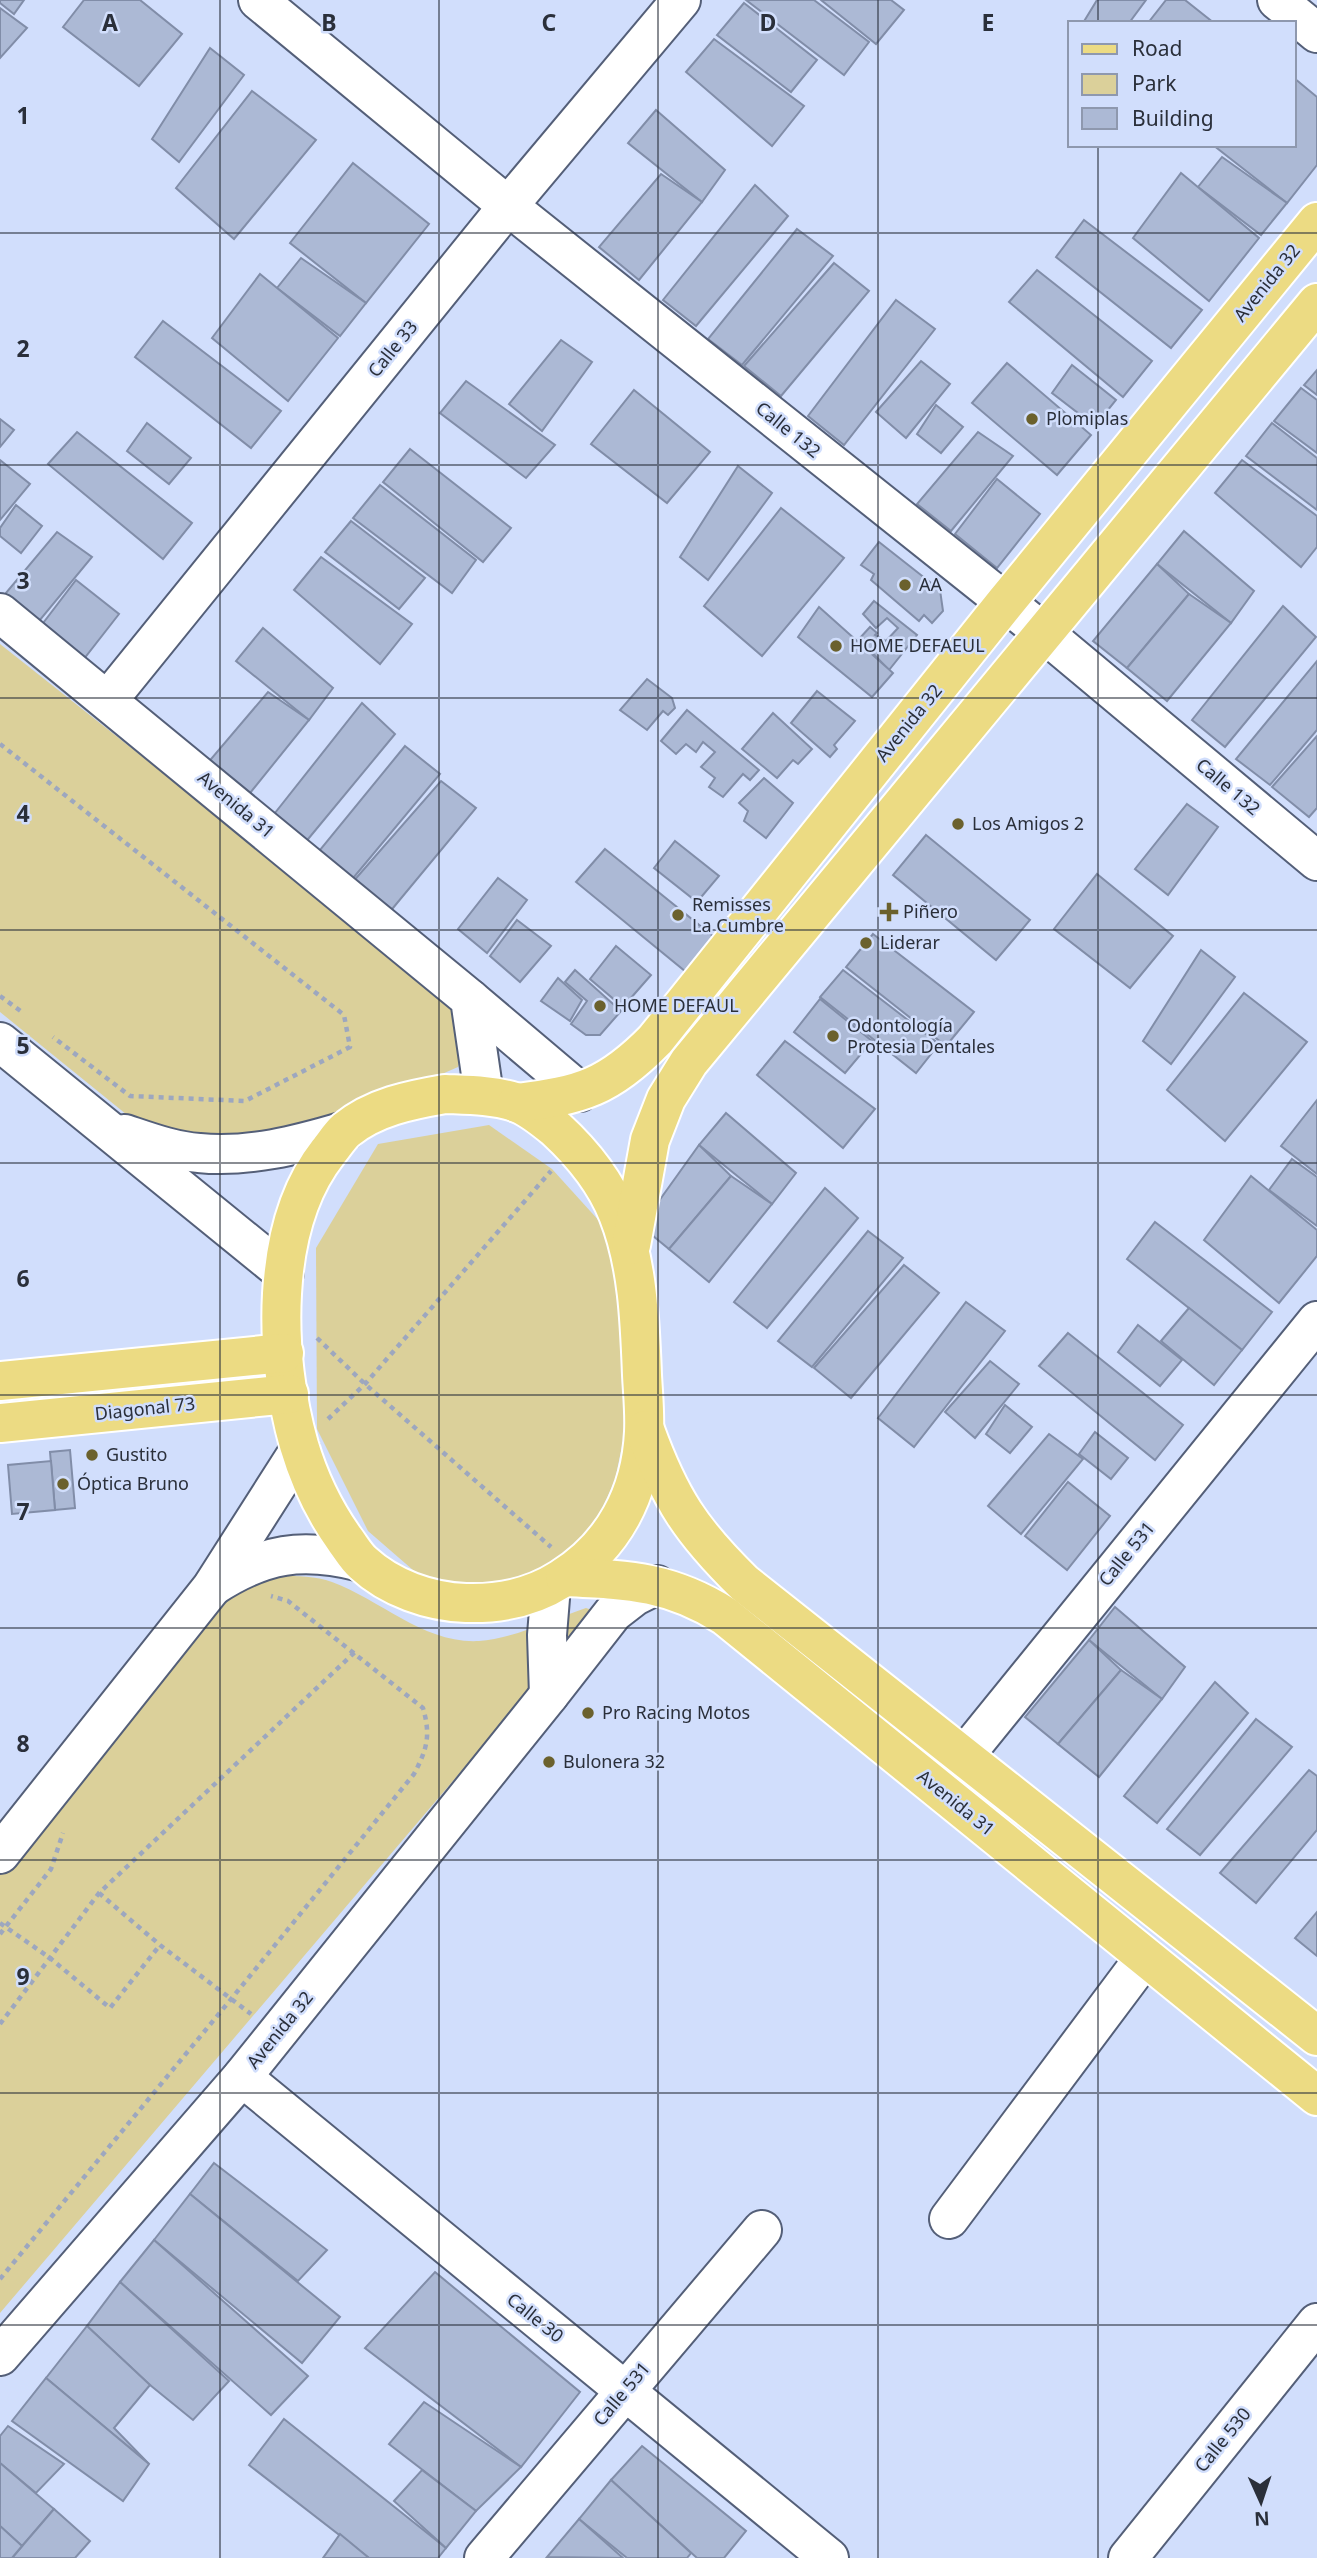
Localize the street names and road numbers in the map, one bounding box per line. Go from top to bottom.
street label: Avenida 32 [1228,239,1305,326]
street label: Calle 33 [362,315,422,382]
street label: Calle 132 [751,396,826,463]
street label: Avenida 32 [870,679,947,766]
street label: Calle 132 [1192,752,1266,820]
street label: Avenida 31 [193,765,280,843]
street label: Diagonal 73 [93,1391,196,1425]
street label: Calle 531 [1093,1516,1160,1591]
street label: Avenida 31 [913,1764,1000,1841]
street label: Avenida 32 [241,1986,318,2073]
street label: Calle 30 [502,2287,569,2347]
street label: Calle 531 [587,2356,655,2430]
street label: Calle 530 [1189,2402,1256,2477]

